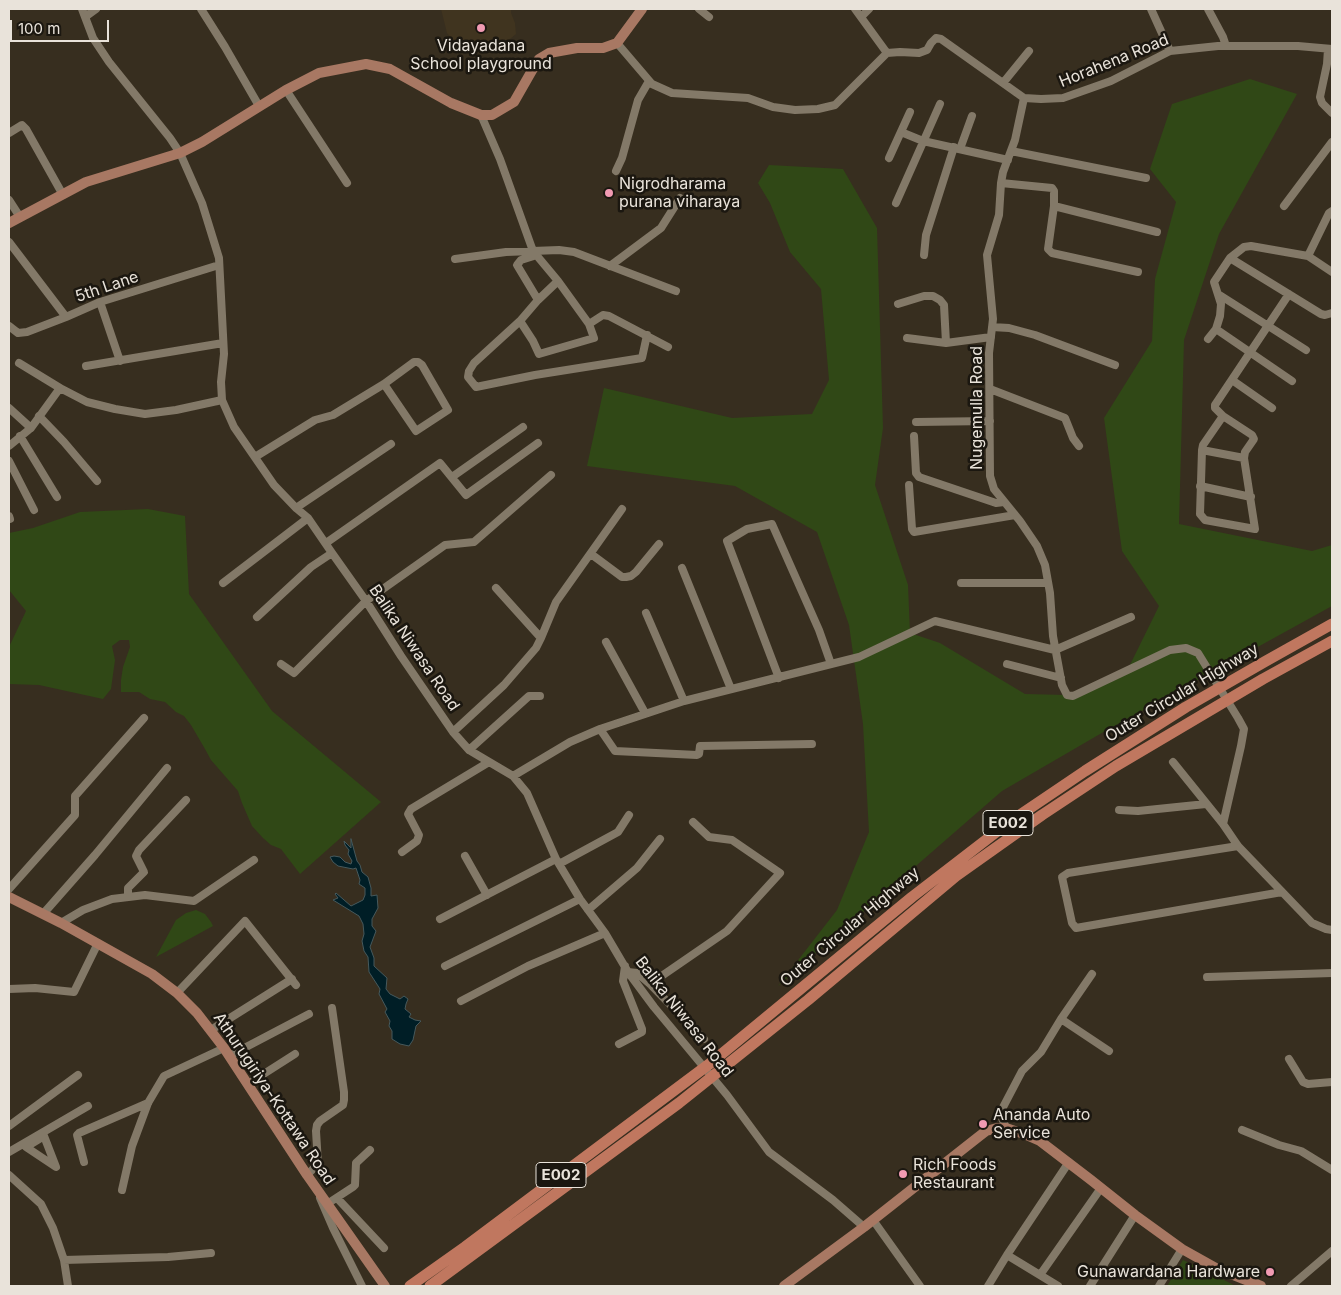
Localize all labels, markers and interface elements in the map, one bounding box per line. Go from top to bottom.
scale bar [12,10,111,42]
text: 100 m [18,19,60,38]
marker: Vidayadana School playground [475,22,487,34]
street label: Horahena Road [1056,30,1172,92]
place label: Vidayadana School playground [410,36,552,74]
place label: Nigrodharama purana viharaya [619,174,740,212]
marker: Nigrodharama purana viharaya [603,187,615,199]
street label: 5th Lane [73,267,141,307]
street label: Nugemulla Road [967,346,987,470]
street label: Balika Niwasa Road [365,581,463,715]
street label: Outer Circular Highway [1102,639,1262,747]
road number: E002 [983,810,1033,836]
street label: Outer Circular Highway [776,863,924,991]
street label: Balika Niwasa Road [631,953,737,1081]
street label: Athurugiriya-Kottawa Road [209,1009,339,1189]
place label: Ananda Auto Service [993,1105,1090,1143]
marker: Ananda Auto Service [977,1118,989,1130]
place label: Rich Foods Restaurant [913,1155,997,1193]
road number: E002 [536,1162,586,1188]
marker: Rich Foods Restaurant [897,1168,909,1180]
place label: Gunawardana Hardware [1077,1262,1260,1282]
marker: Gunawardana Hardware [1264,1266,1276,1278]

